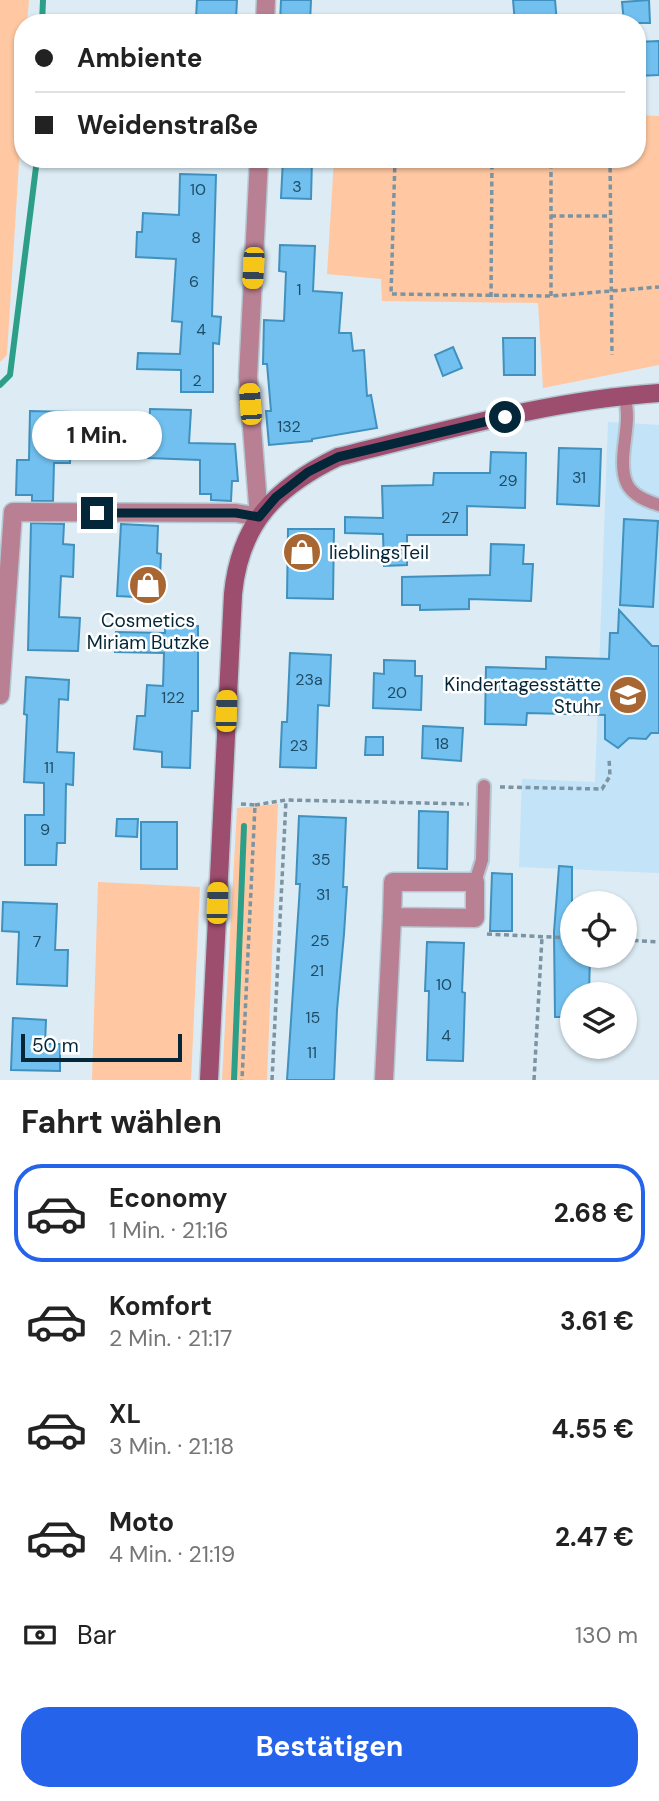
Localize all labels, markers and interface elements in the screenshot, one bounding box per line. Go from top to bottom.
text: Ambiente [77,41,202,75]
text: Weidenstraße [77,108,258,142]
house number: 3 [292,176,302,197]
house number: 10 [190,179,206,200]
house number: 8 [191,227,201,248]
car [242,246,265,290]
house number: 6 [189,271,199,292]
house number: 1 [297,279,302,300]
house number: 4 [196,319,206,340]
house number: 2 [192,370,202,391]
car [239,382,262,426]
route start [489,401,521,433]
callout: 1 Min. [32,412,162,461]
house number: 132 [277,416,301,437]
text: 1 Min. [67,420,127,450]
house number: 31 [572,467,586,488]
house number: 29 [498,470,518,491]
route end [81,497,113,529]
house number: 27 [441,507,459,528]
shop icon: lieblingsTeil [281,531,323,573]
place label: lieblingsTeil [329,540,429,565]
shop icon: Cosmetics Miriam Butzke [127,564,169,606]
place label: Cosmetics Miriam Butzke [87,608,209,655]
house number: 23a [295,669,323,690]
place label: Kindertagesstätte Stuhr [444,672,601,719]
school or university icon: Kindertagesstätte Stuhr [607,674,649,716]
house number: 20 [387,682,407,703]
house number: 122 [161,687,185,708]
car [215,690,238,732]
house number: 18 [435,733,449,754]
house number: 23 [290,735,308,756]
house number: 11 [44,757,54,778]
house number: 9 [40,819,50,840]
house number: 35 [311,849,331,870]
car [206,882,229,924]
house number: 31 [316,884,330,905]
map controls [560,891,637,1059]
button: locate [560,891,637,968]
house number: 25 [311,930,329,951]
house number: 7 [33,931,41,952]
house number: 21 [310,960,324,981]
house number: 10 [436,974,452,995]
button: layers [560,982,637,1059]
house number: 15 [306,1007,320,1028]
house number: 4 [441,1025,451,1046]
scale bar [21,1031,182,1063]
text: 50 m [32,1033,79,1058]
house number: 11 [307,1042,317,1063]
text: Fahrt wählen [21,1101,222,1143]
text: Economy [109,1181,227,1215]
icon: car [25,1182,88,1245]
text: 2.68 € [554,1196,634,1230]
text: 1 Min. · 21:16 [109,1215,228,1245]
text: Komfort [109,1289,212,1323]
icon: car [25,1290,88,1353]
text: 3.61 € [560,1304,634,1338]
text: 2 Min. · 21:17 [109,1323,232,1353]
text: XL [109,1397,141,1431]
icon: car [25,1398,88,1461]
text: 4.55 € [552,1412,634,1446]
text: 3 Min. · 21:18 [109,1431,234,1461]
text: Moto [109,1505,174,1539]
icon: car [25,1506,88,1569]
text: 2.47 € [555,1520,634,1554]
text: 4 Min. · 21:19 [109,1539,235,1569]
icon: cash [21,1616,59,1654]
text: Bar [77,1618,116,1652]
text: 130 m [575,1620,638,1650]
button: Bestätigen [21,1707,638,1787]

